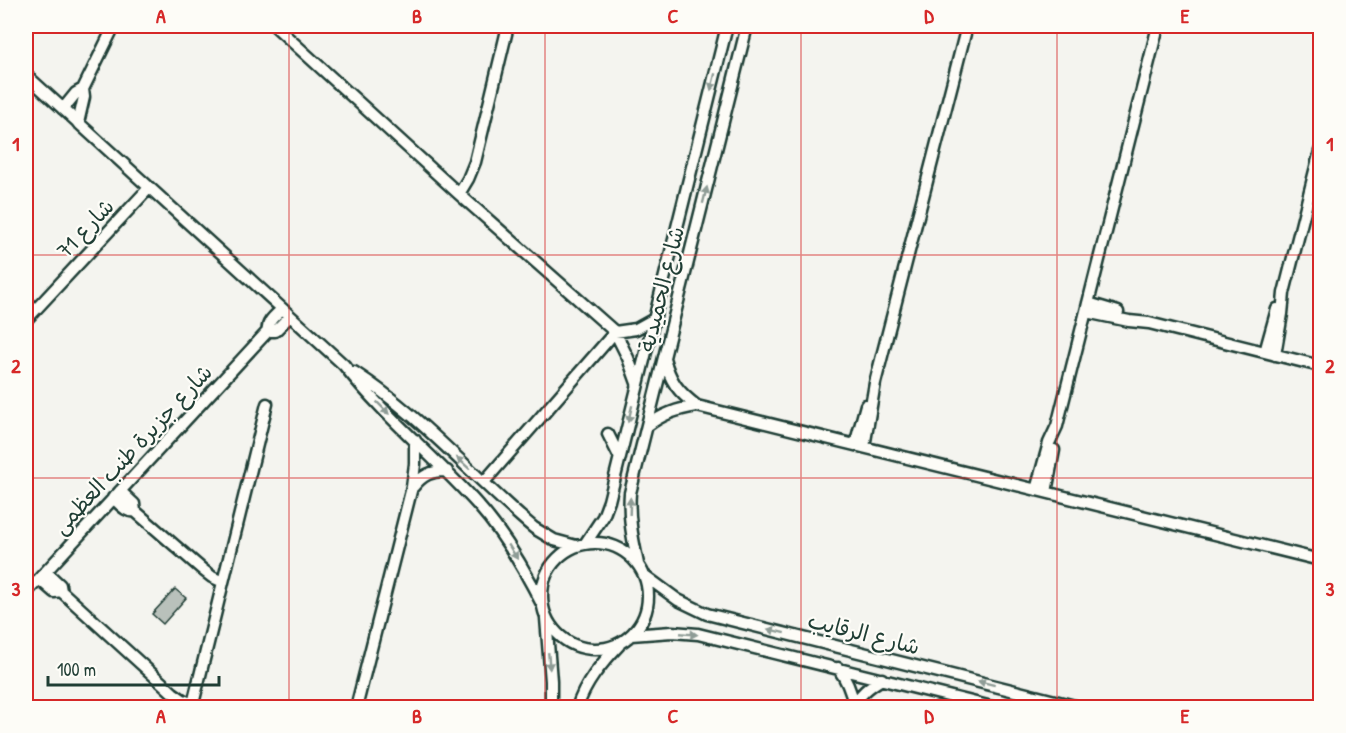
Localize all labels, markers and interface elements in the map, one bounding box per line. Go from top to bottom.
text: A [156,2,166,29]
text: B [412,2,422,29]
text: C [668,2,679,29]
text: D [924,2,934,29]
text: E [1181,2,1190,29]
one-way arrow [708,73,718,91]
text: 1 [12,130,20,157]
text: 1 [1326,130,1334,157]
one-way arrow [701,185,710,203]
street label: شارع 71 [50,192,121,265]
street label: شارع الحميدية [631,223,692,355]
text: 2 [11,352,21,379]
text: 2 [1325,352,1335,379]
street label: شارع جزيرة طنب العظمى [45,357,220,541]
one-way arrow [375,401,389,415]
one-way arrow [625,405,635,423]
one-way arrow [456,457,471,470]
one-way arrow [625,497,634,516]
one-way arrow [508,544,519,560]
text: 3 [12,575,21,602]
text: 3 [1326,575,1335,602]
street label: شارع الرقايب [805,605,923,662]
one-way arrow [767,626,785,636]
one-way arrow [680,629,699,639]
scale bar [48,649,219,687]
one-way arrow [544,651,554,670]
text: 100 m [57,657,96,682]
one-way arrow [977,678,995,688]
text: A [156,702,166,729]
text: B [412,702,422,729]
text: C [668,702,679,729]
text: D [924,702,934,729]
text: E [1181,702,1190,729]

